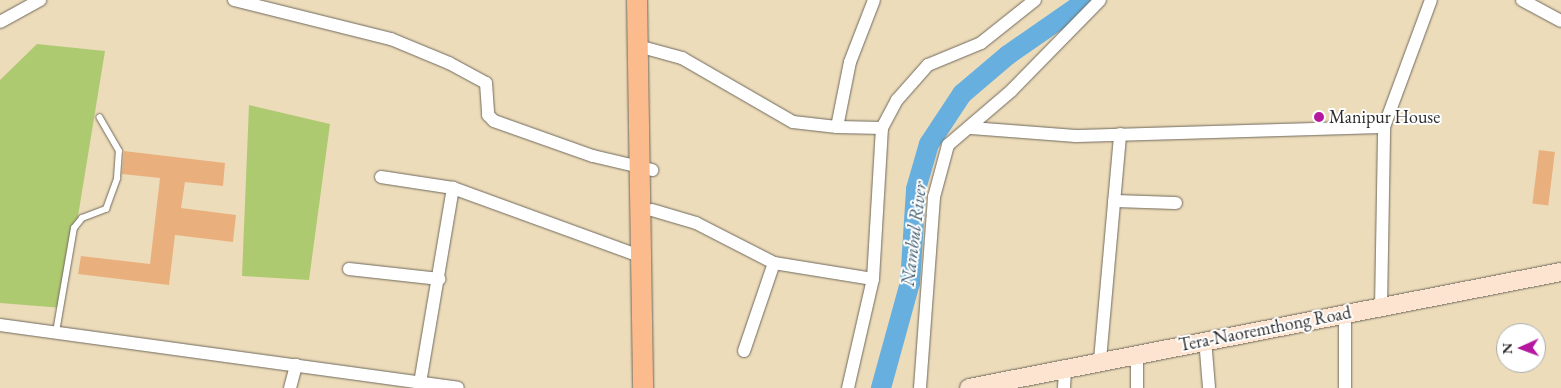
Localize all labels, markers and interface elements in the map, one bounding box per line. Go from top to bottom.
place label: Manipur House [1329,106,1440,128]
marker: Manipur House [1313,111,1325,123]
water label: Nambul River [896,180,932,288]
street label: Tera-Naoremthong Road [1177,302,1353,356]
north arrow [1496,323,1546,373]
text: N [1498,343,1516,354]

